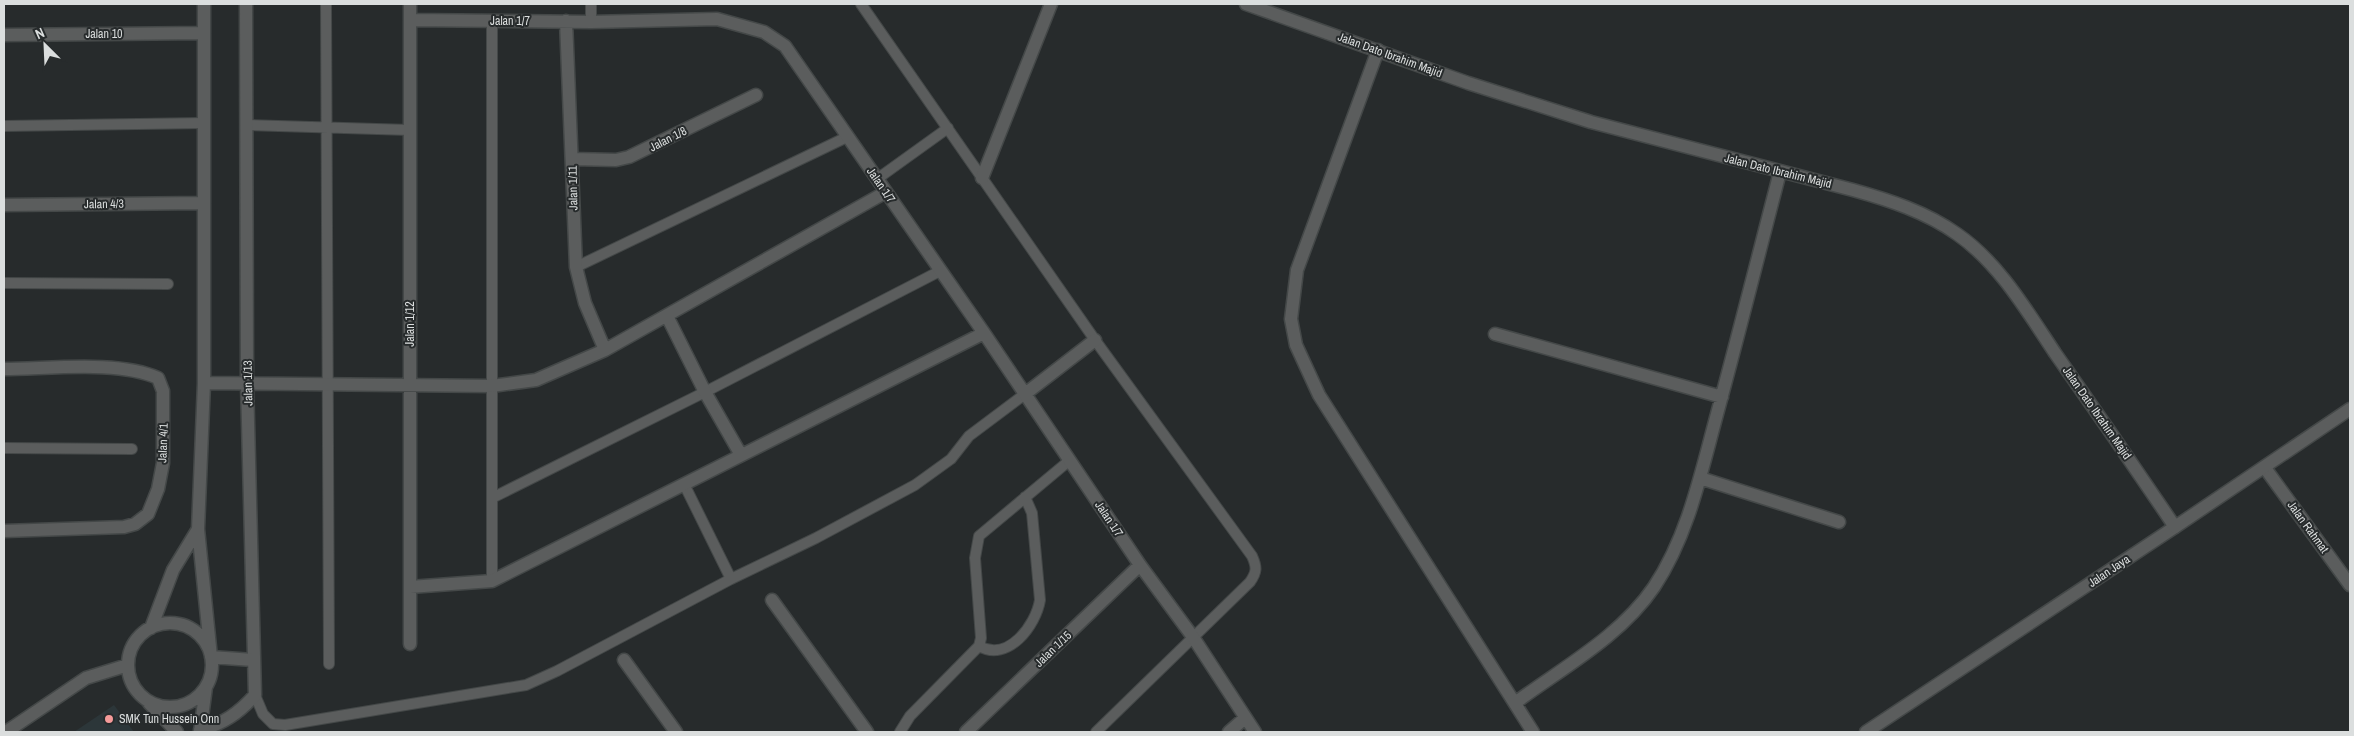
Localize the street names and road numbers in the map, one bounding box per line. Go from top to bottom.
street label: Jalan 1/7 [490,13,530,29]
street label: Jalan 10 [85,26,123,42]
street label: Jalan Dato Ibrahim Majid [1336,29,1444,81]
street label: Jalan 1/8 [647,123,689,155]
street label: Jalan Dato Ibrahim Majid [1723,150,1833,192]
street label: Jalan 1/7 [863,164,899,206]
street label: Jalan 1/11 [565,165,581,210]
street label: Jalan 4/3 [84,196,124,212]
street label: Jalan 1/12 [402,301,418,347]
street label: Jalan 1/13 [240,360,256,406]
street label: Jalan Dato Ibrahim Majid [2059,363,2135,463]
street label: Jalan 4/1 [154,422,172,463]
street label: Jalan 1/7 [1091,498,1127,540]
street label: Jalan Rahmat [2284,498,2332,556]
street label: Jalan Jaya [2085,551,2133,591]
street label: Jalan 1/15 [1031,627,1075,671]

